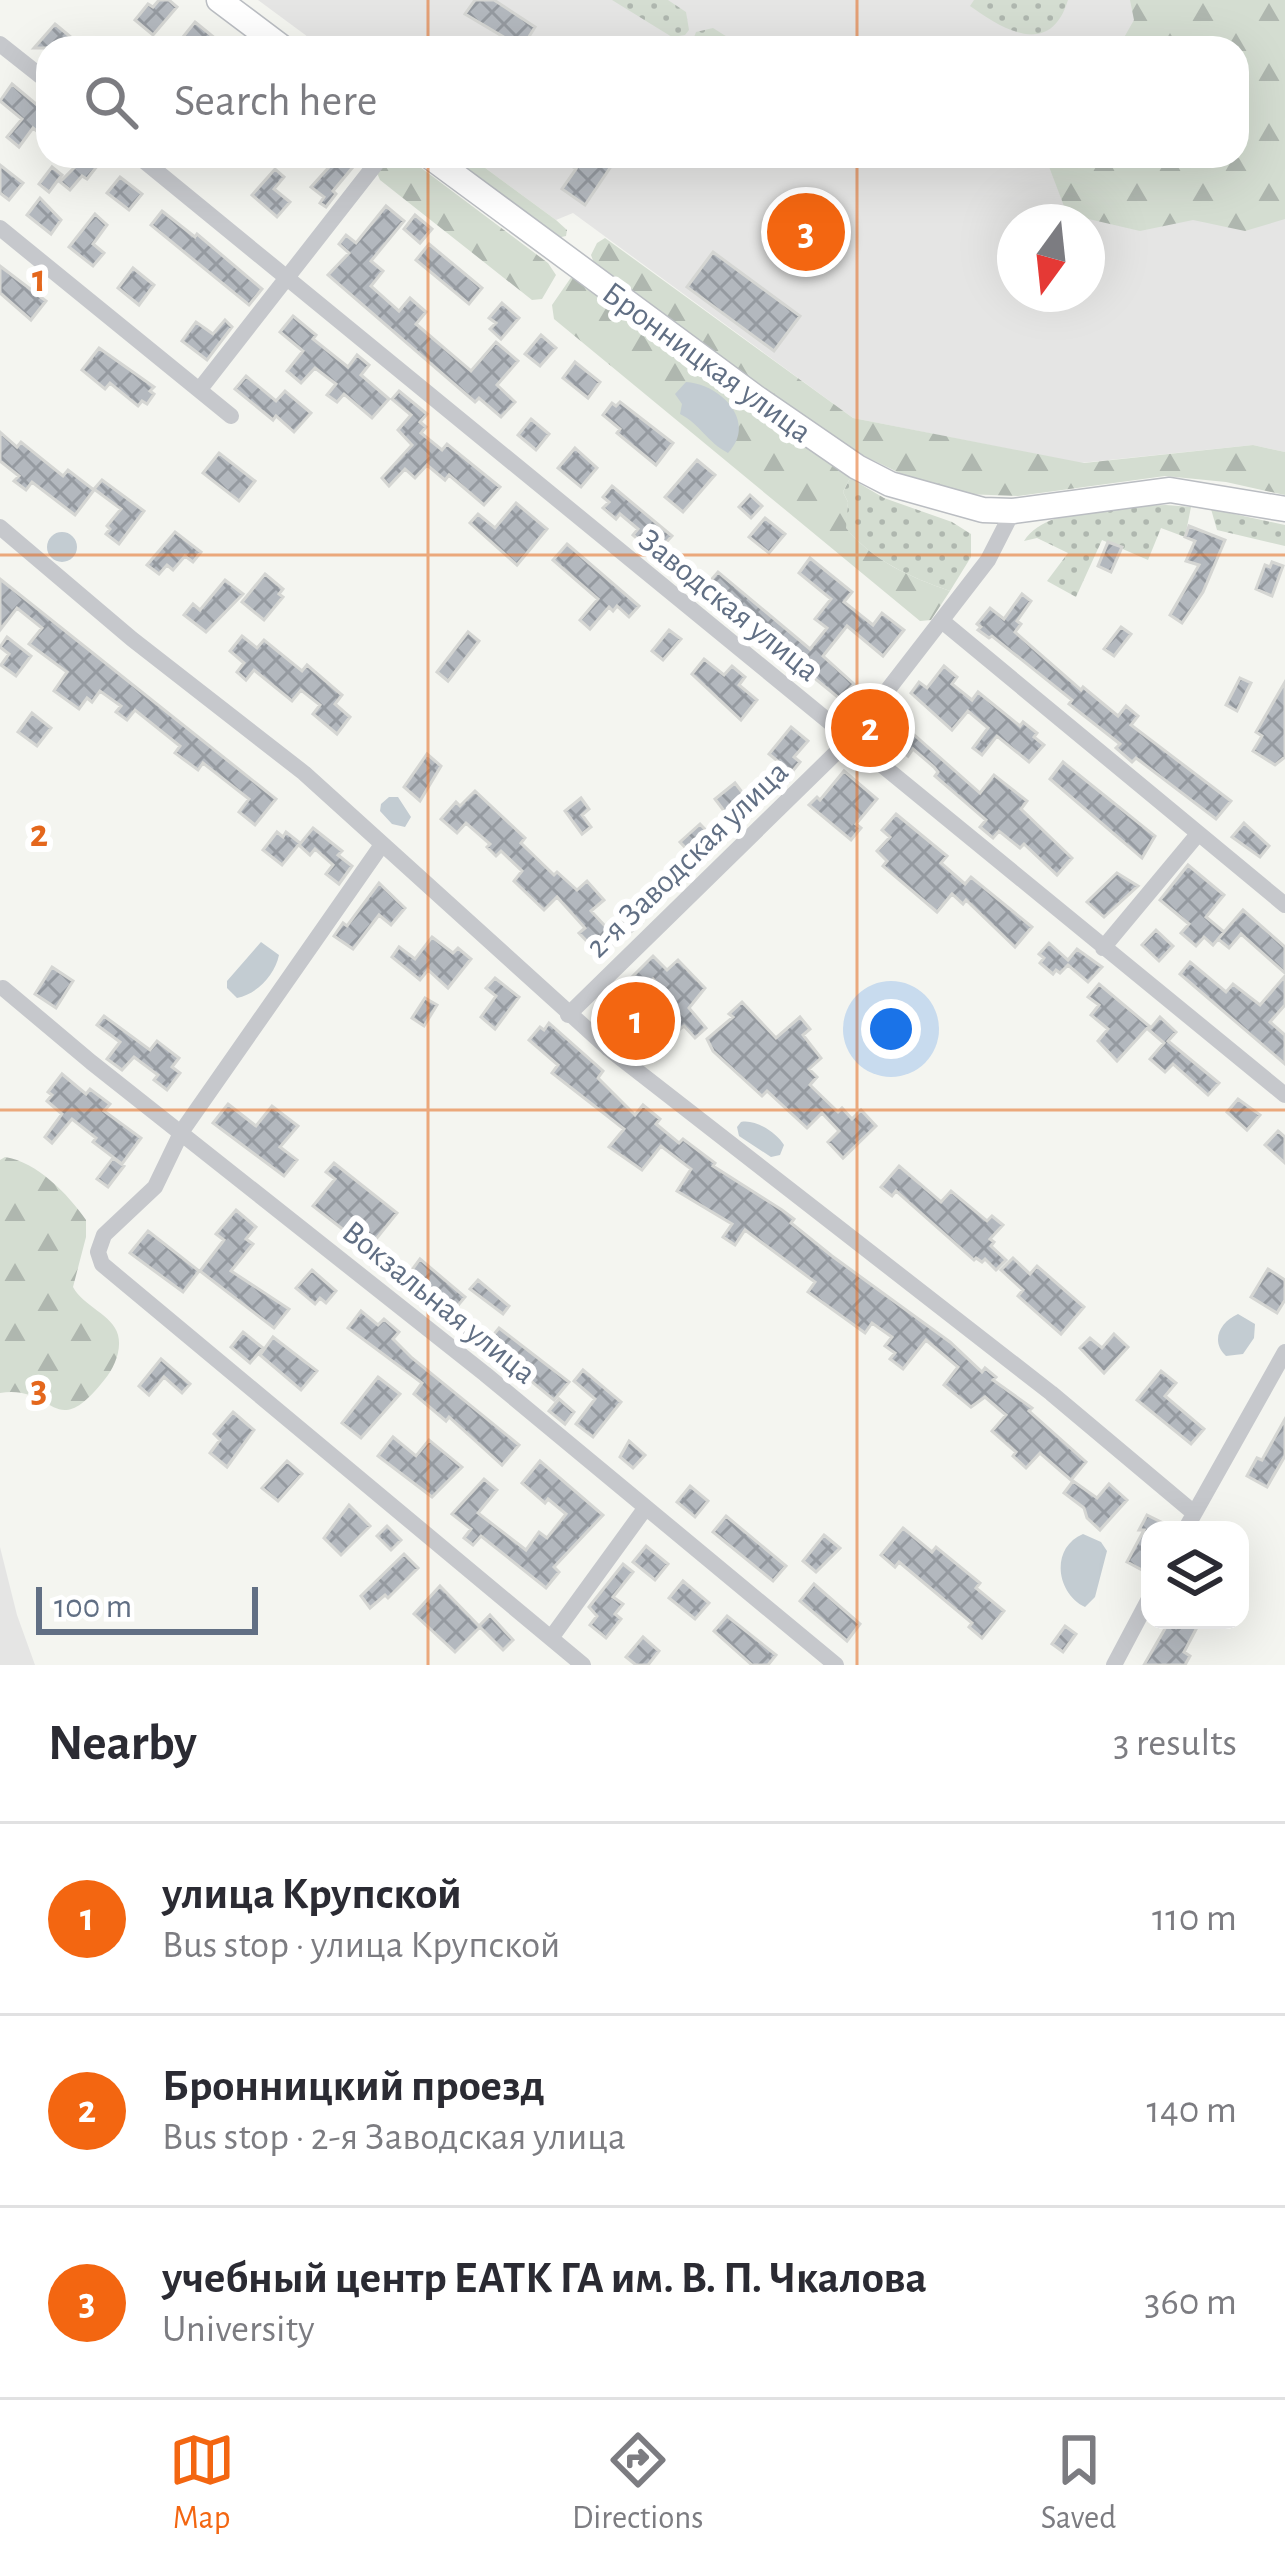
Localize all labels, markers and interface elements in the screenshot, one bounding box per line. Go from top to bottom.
search box [36,36,1249,168]
icon: search [78,69,144,135]
text: Search here [174,79,377,124]
pin: 3 [767,187,845,277]
north arrow [997,204,1105,312]
text: 1 [32,260,46,299]
street label: Бронницкая улица [596,276,817,450]
street label: Заводская улица [632,524,825,688]
pin: 2 [831,683,909,773]
street label: 2-я Заводская улица [580,755,795,964]
text: 2 [30,815,48,854]
pin: 1 [597,976,675,1066]
your location [861,999,921,1059]
street label: Вокзальная улица [336,1215,541,1391]
text: 3 [31,1370,47,1409]
map controls [1141,1521,1249,1629]
button: layers [1141,1521,1249,1629]
scale bar [36,1581,258,1634]
text: 100 m [54,1591,132,1624]
text: Nearby [48,1718,197,1769]
text: 3 results [1113,1724,1237,1763]
text: улица Крупской [162,1872,462,1917]
text: 1 [80,1899,94,1938]
text: 110 m [1152,1899,1237,1938]
text: Bus stop · улица Крупской [162,1926,560,1965]
text: Бронницкий проезд [162,2064,545,2109]
text: 2 [78,2091,96,2130]
text: 140 m [1147,2091,1237,2130]
text: Bus stop · 2-я Заводская улица [162,2118,626,2157]
text: учебный центр ЕАТК ГА им. В. П. Чкалова [162,2256,927,2301]
text: 3 [79,2283,95,2322]
text: 360 m [1144,2283,1237,2322]
text: University [162,2310,315,2349]
tab: Map [169,2427,235,2539]
tab: Directions [572,2427,703,2539]
tab: Saved [1041,2427,1116,2539]

